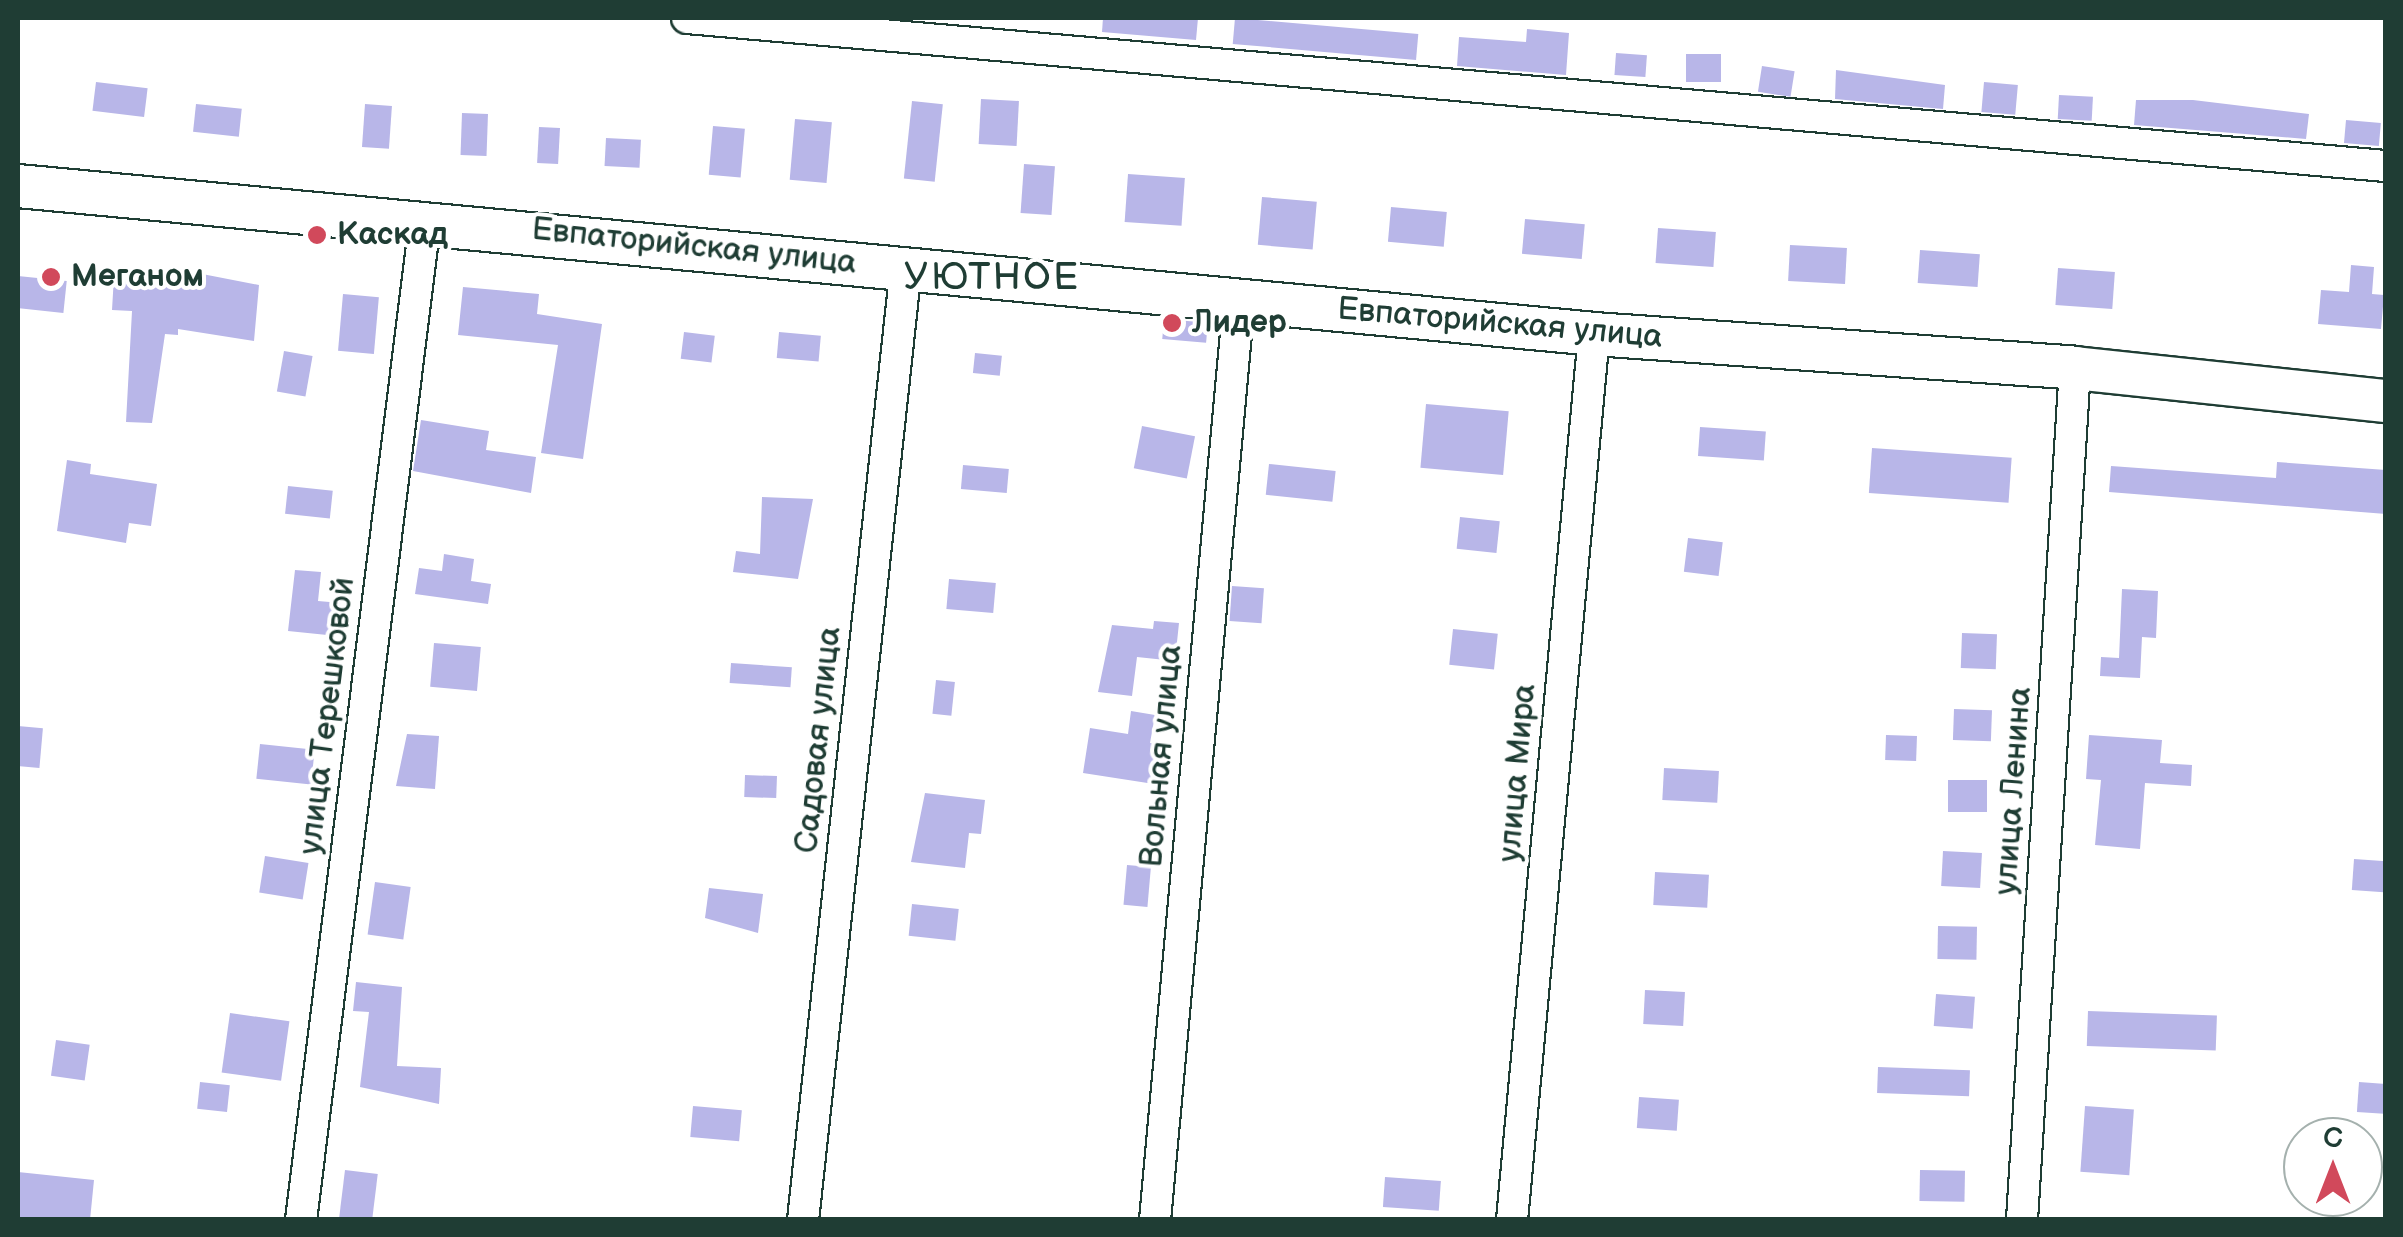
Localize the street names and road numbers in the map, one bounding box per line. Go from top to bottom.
street label: Евпаторийская улица [530,211,858,283]
street label: Евпаторийская улица [1336,291,1664,357]
street label: улица Терешковой [292,575,364,857]
street label: Садовая улица [788,625,850,855]
street label: Вольная улица [1133,643,1191,869]
street label: улица Мира [1491,682,1545,864]
street label: улица Ленина [1988,686,2040,896]

